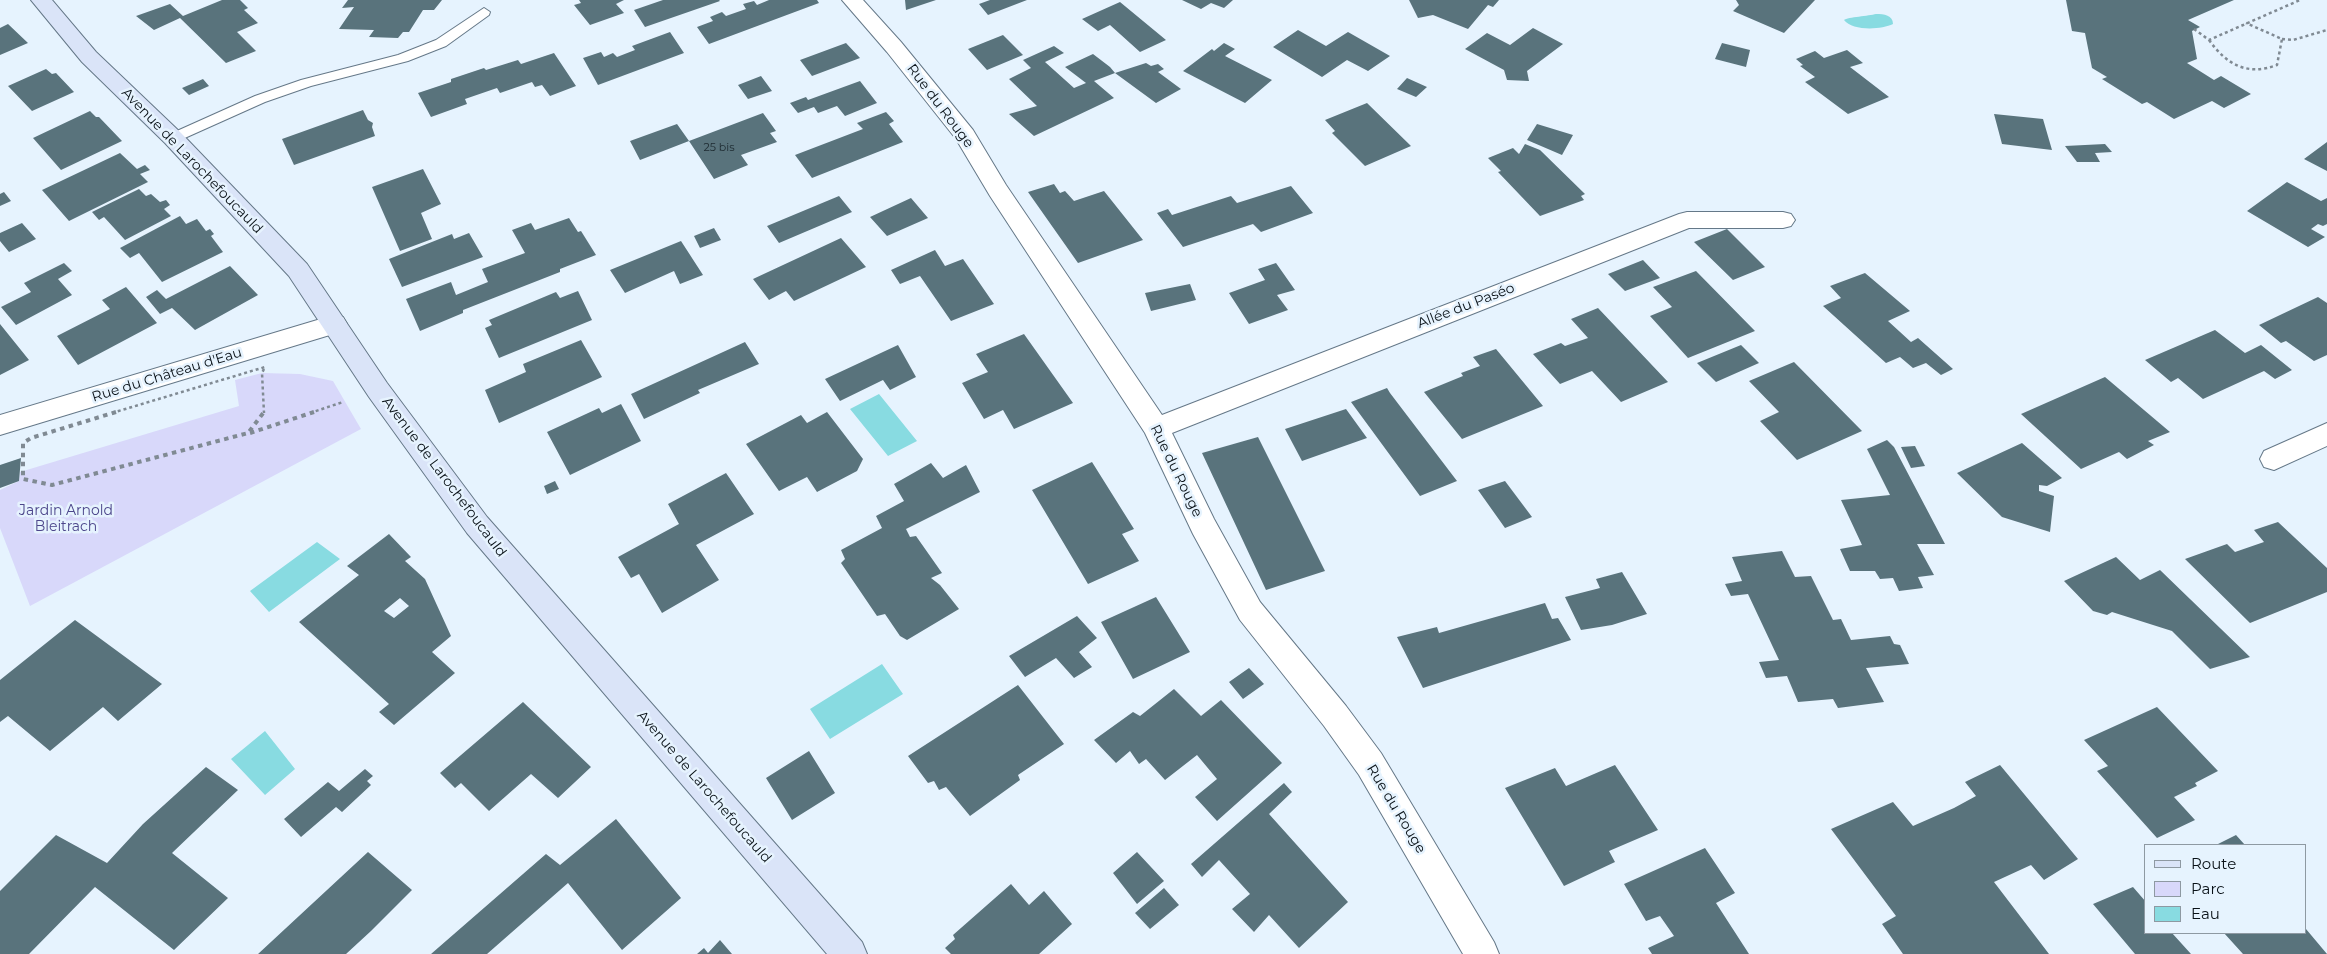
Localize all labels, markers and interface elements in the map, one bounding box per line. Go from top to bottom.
street label: Rue du Rouge [903,61,977,151]
street label: Avenue de Larochefoucauld [118,85,266,237]
house number: 25 bis [703,141,735,155]
street label: Allée du Paséo [1415,280,1517,332]
street label: Rue du Château d'Eau [90,344,244,406]
street label: Avenue de Larochefoucauld [378,394,510,560]
street label: Rue du Rouge [1146,422,1206,520]
park label: Jardin Arnold Bleitrach [19,503,113,536]
street label: Avenue de Larochefoucauld [633,707,775,867]
street label: Rue du Rouge [1363,762,1429,856]
legend [2144,844,2307,934]
text: Route [2191,854,2236,873]
text: Parc [2191,879,2225,898]
text: Eau [2191,904,2220,923]

